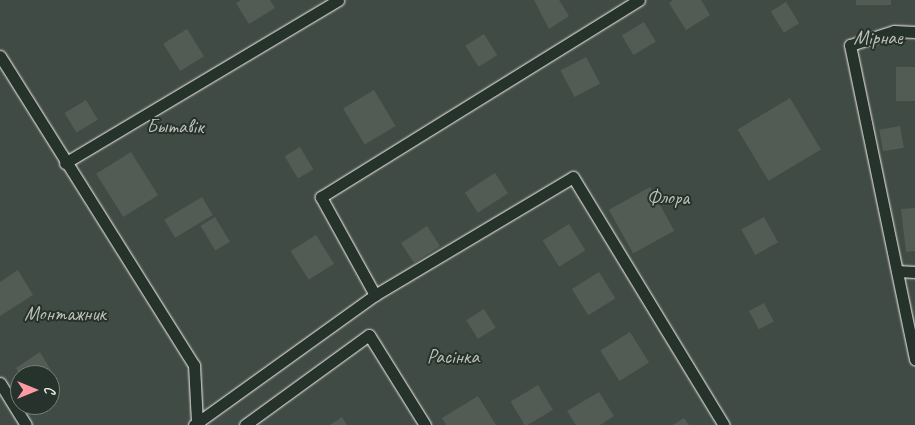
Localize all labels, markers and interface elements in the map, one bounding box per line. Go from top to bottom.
park label: Мірнае [853,25,903,49]
park label: Бытавік [146,114,204,138]
park label: Флора [647,185,689,209]
park label: Монтажник [24,301,106,325]
park label: Расінка [427,344,479,368]
north arrow [10,365,60,415]
text: С [41,387,58,393]

